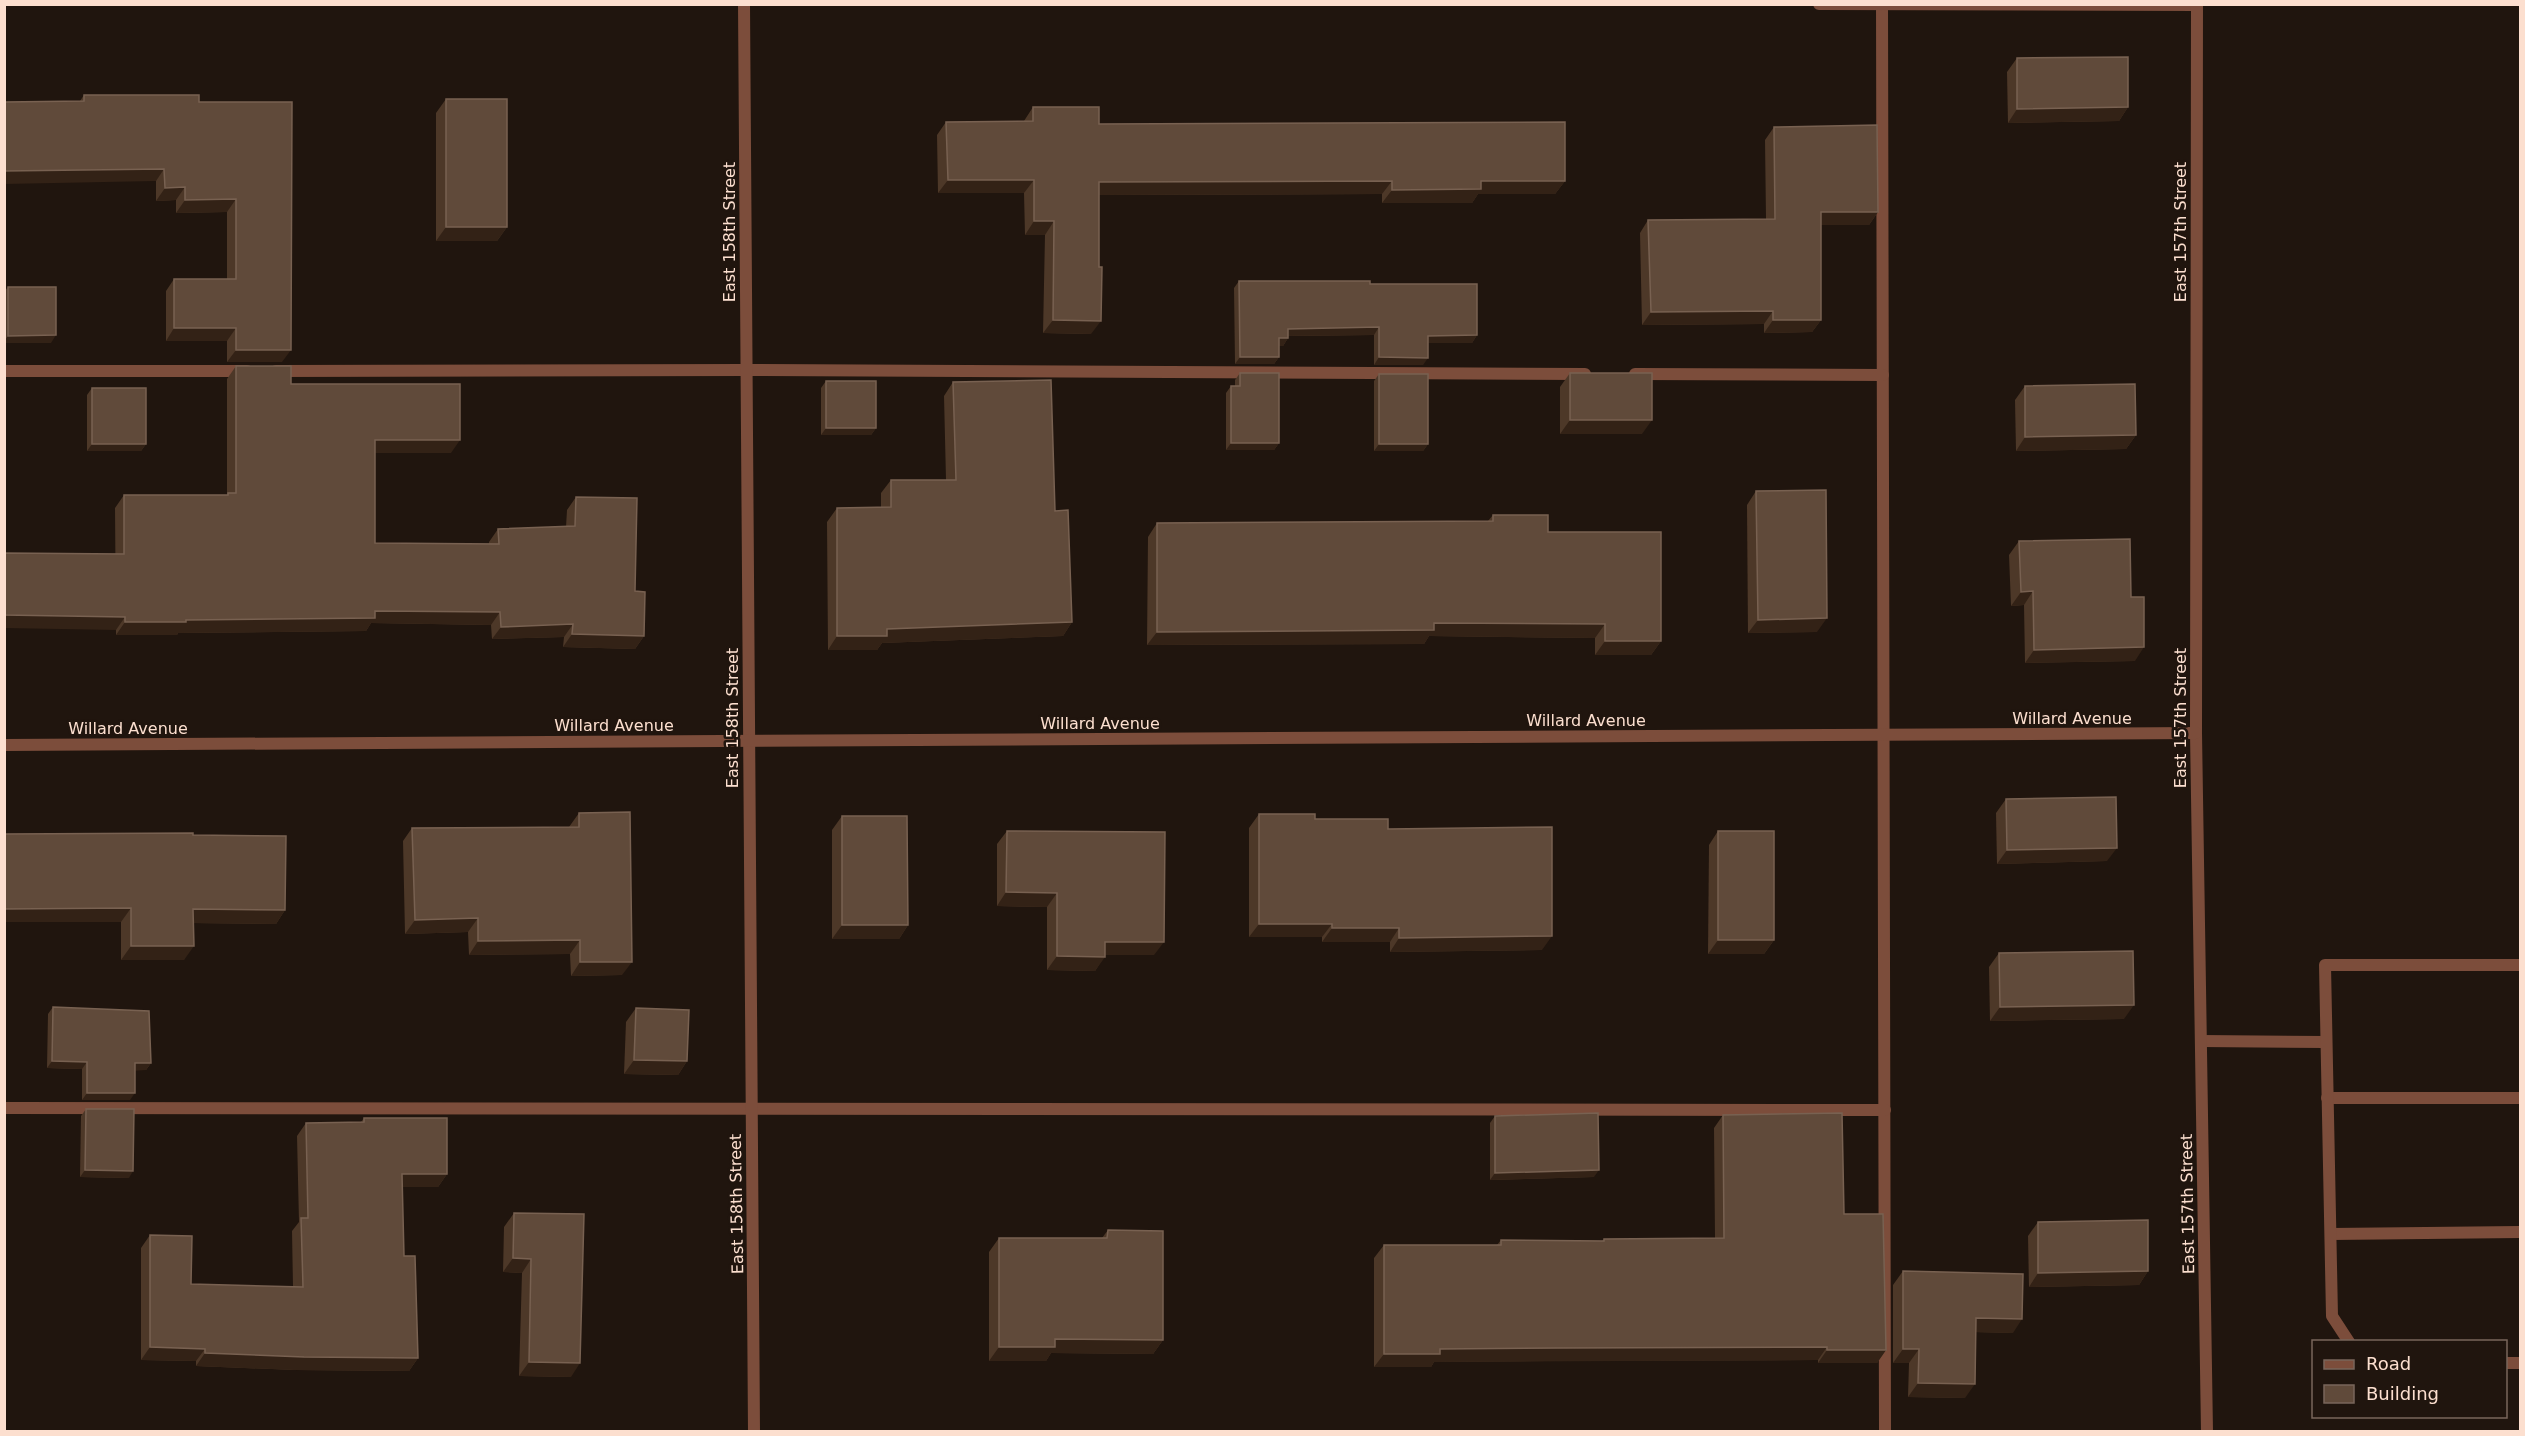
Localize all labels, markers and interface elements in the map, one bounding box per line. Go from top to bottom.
street label: East 158th Street [720,162,739,302]
street label: East 157th Street [2171,162,2190,302]
street label: East 158th Street [723,648,742,788]
street label: East 157th Street [2171,648,2190,788]
street label: Willard Avenue [2012,709,2132,728]
street label: Willard Avenue [1526,711,1646,730]
street label: Willard Avenue [1040,714,1160,733]
street label: Willard Avenue [554,716,674,735]
street label: Willard Avenue [68,719,188,738]
street label: East 158th Street [726,1134,747,1274]
street label: East 157th Street [2177,1134,2198,1274]
legend [2312,1340,2507,1418]
text: Road [2366,1353,2411,1374]
text: Building [2366,1383,2439,1404]

